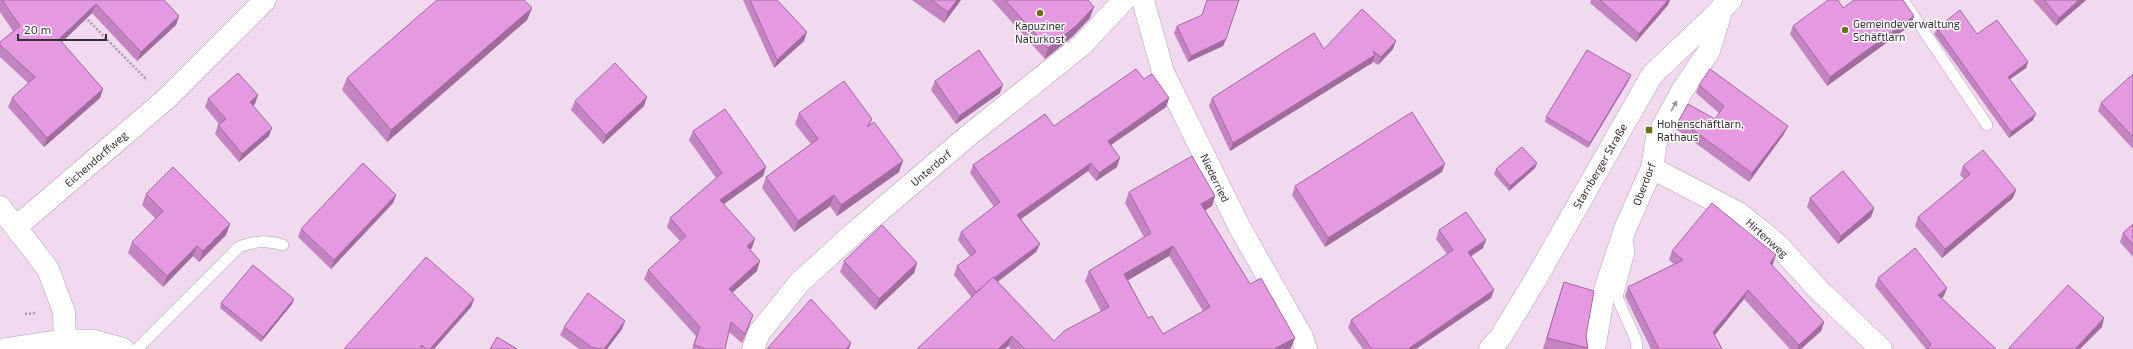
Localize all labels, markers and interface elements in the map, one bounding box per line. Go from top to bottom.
marker: Kapuziner Naturkost [1035,8,1045,18]
scale bar [18,16,106,42]
place label: Gemeindeverwaltung Schäftlarn [1853,17,1960,43]
place label: Kapuziner Naturkost [1015,19,1066,45]
text: 20 m [24,22,51,36]
marker: Gemeindeverwaltung Schäftlarn [1840,25,1850,35]
one-way arrow [1671,100,1677,112]
place label: Hohenschäftlarn, Rathaus [1657,117,1744,143]
street label: Starnberger Straße [1570,121,1629,211]
marker: Hohenschäftlarn, Rathaus [1644,125,1654,135]
street label: Eichendorffweg [62,128,130,189]
street label: Unterdorf [908,146,954,188]
street label: Niederried [1198,151,1233,204]
street label: Oberdorf [1629,160,1658,207]
street label: Hirtenweg [1744,215,1791,260]

